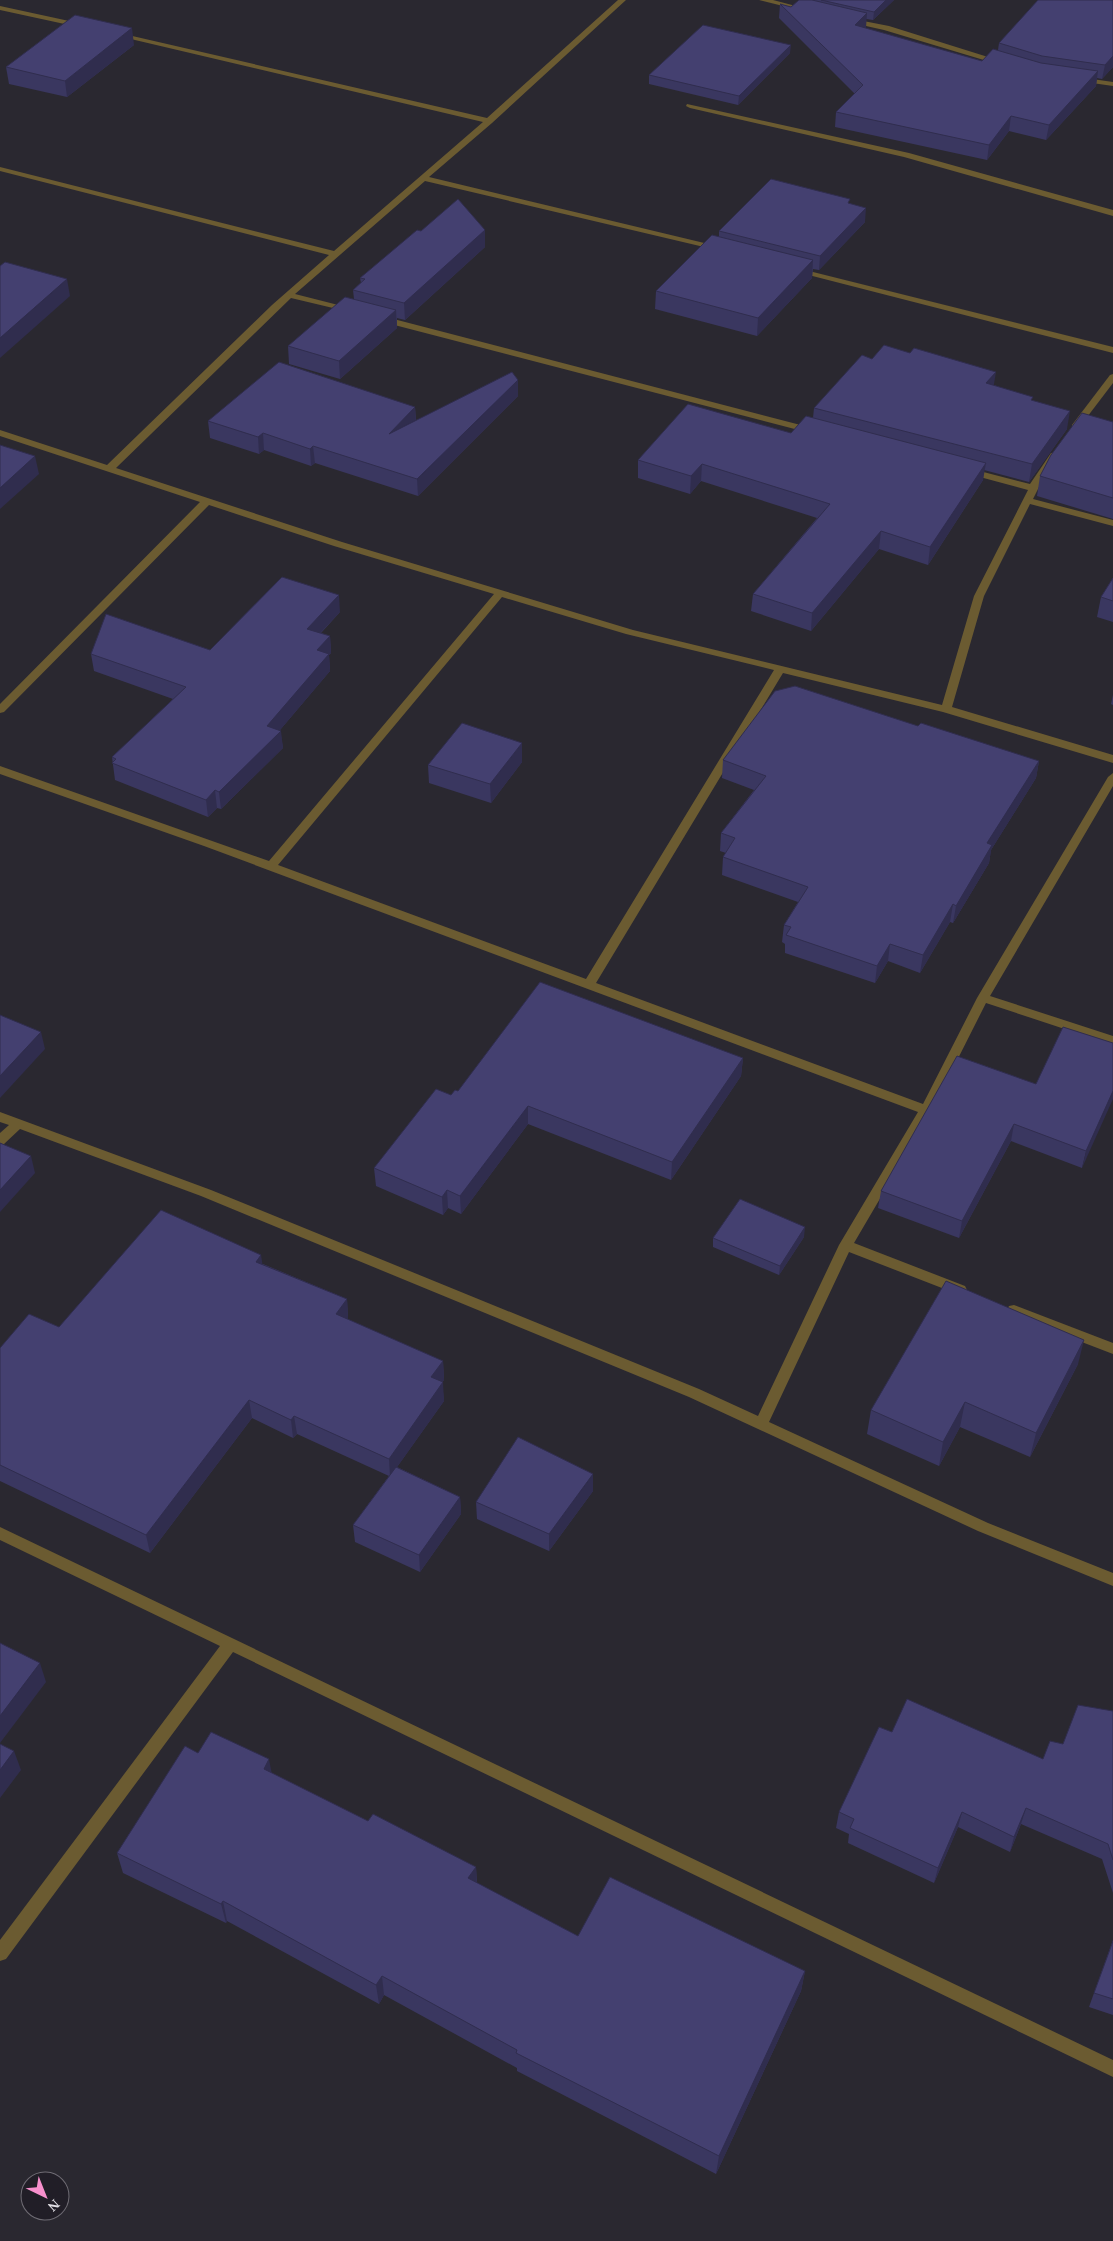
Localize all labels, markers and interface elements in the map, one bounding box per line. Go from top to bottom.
north arrow [20,2171,70,2221]
text: N [45,2196,62,2214]

